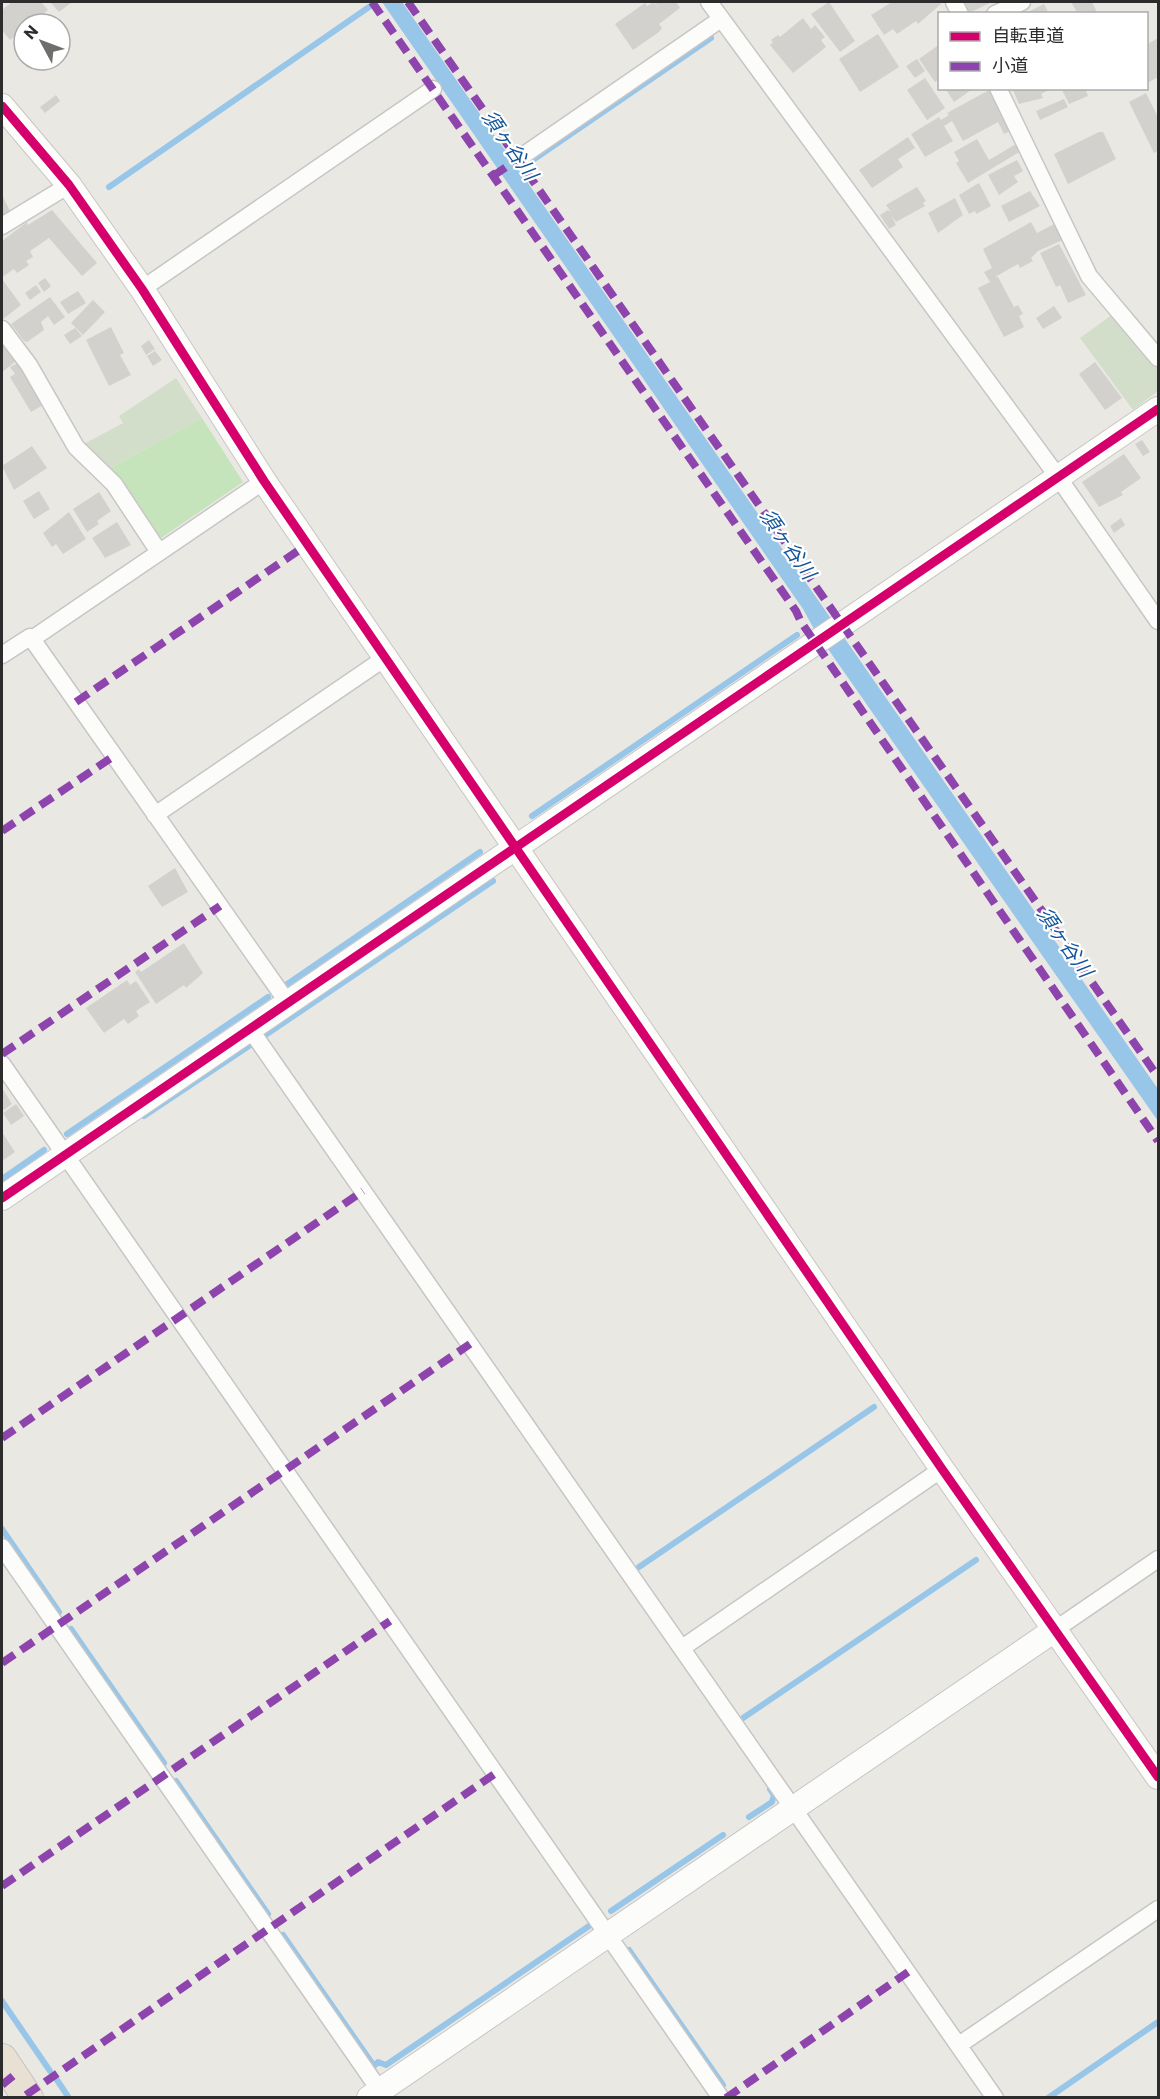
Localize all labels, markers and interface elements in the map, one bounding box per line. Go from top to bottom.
north arrow [12,12,72,72]
legend [938,12,1148,90]
text: N [19,21,41,43]
text: 自転車道 [992,24,1064,46]
text: 小道 [992,54,1028,76]
water label: 須ヶ谷川 [478,105,545,186]
water label: 須ヶ谷川 [756,504,823,585]
water label: 須ヶ谷川 [1033,902,1100,983]

